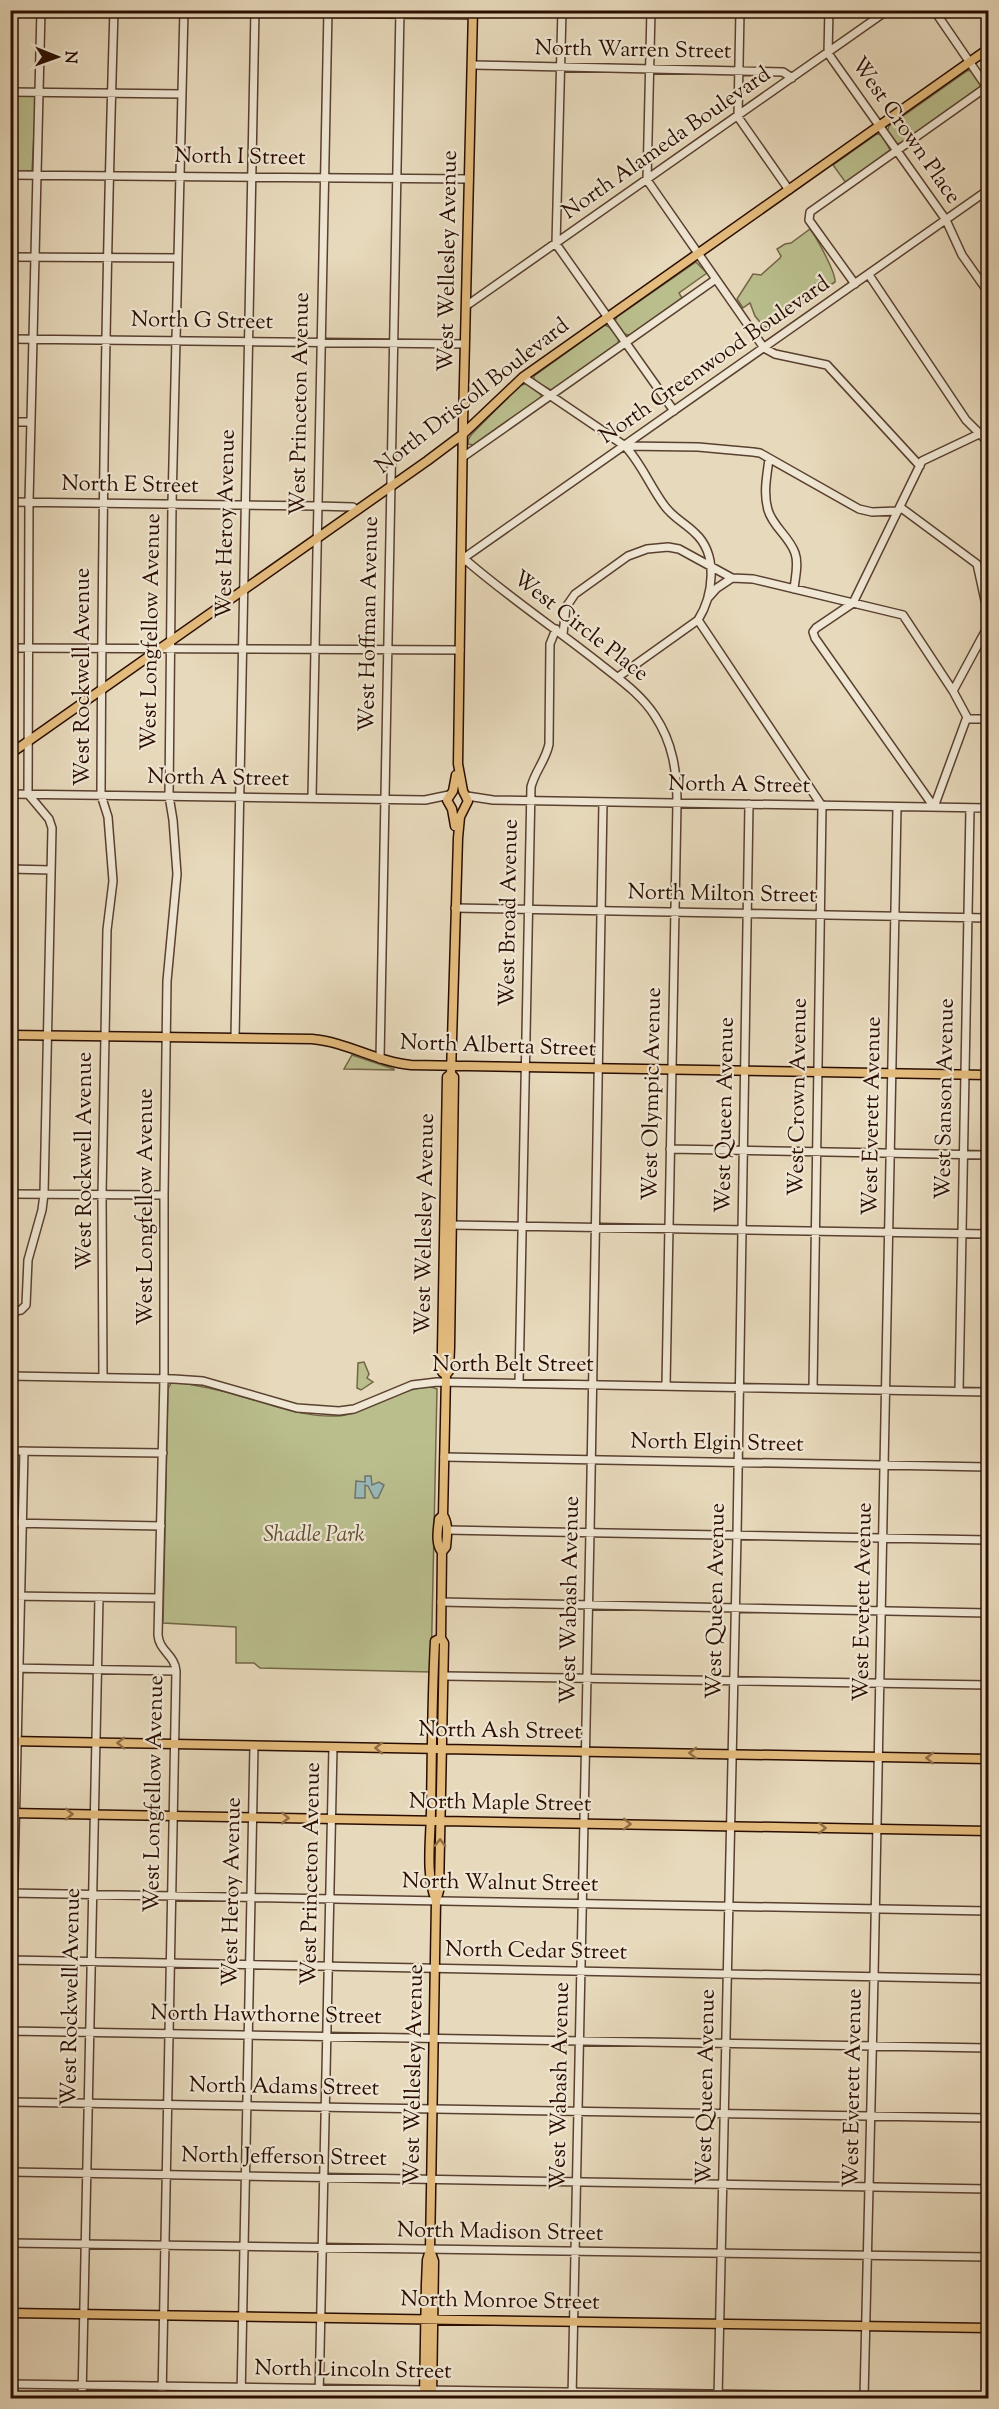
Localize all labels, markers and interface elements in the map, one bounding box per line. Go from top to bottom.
north arrow [27,27,87,87]
street label: North Warren Street [534,33,732,69]
text: N [58,51,81,64]
street label: West Crown Place [842,51,968,211]
street label: North Alameda Boulevard [556,60,778,228]
street label: North I Street [174,141,306,175]
street label: West Wellesley Avenue [431,150,467,372]
street label: North Greenwood Boulevard [593,269,837,453]
street label: West Princeton Avenue [283,292,319,516]
street label: North G Street [131,305,274,339]
street label: North Driscoll Boulevard [369,311,577,483]
street label: West Heroy Avenue [209,429,245,619]
street label: North E Street [61,469,199,503]
street label: West Longfellow Avenue [134,513,170,751]
street label: West Hoffman Avenue [352,516,388,732]
street label: West Circle Place [505,564,655,690]
street label: West Rockwell Avenue [68,568,100,786]
street label: North A Street [147,762,290,796]
street label: North A Street [668,769,811,803]
street label: West Broad Avenue [492,819,528,1007]
street label: North Milton Street [627,877,817,913]
street label: West Olympic Avenue [635,987,671,1201]
street label: West Crown Avenue [781,998,817,1196]
street label: West Sanson Avenue [928,998,964,1200]
street label: West Everett Avenue [855,1016,891,1216]
street label: West Queen Avenue [708,1017,744,1213]
street label: North Alberta Street [399,1028,597,1066]
street label: West Rockwell Avenue [70,1052,102,1270]
street label: West Longfellow Avenue [131,1088,163,1326]
street label: West Wellesley Avenue [408,1113,444,1335]
street label: North Belt Street [432,1350,594,1382]
street label: North Elgin Street [630,1426,804,1462]
street label: West Wabash Avenue [553,1496,589,1704]
street label: West Everett Avenue [846,1502,882,1702]
street label: West Queen Avenue [699,1503,735,1699]
park label: Shadle Park [263,1520,365,1552]
street label: West Longfellow Avenue [137,1675,173,1913]
street label: North Ash Street [418,1715,583,1749]
one-way arrow [116,1737,125,1749]
one-way arrow [374,1742,383,1754]
one-way arrow [689,1747,698,1759]
one-way arrow [926,1752,935,1764]
street label: West Princeton Avenue [294,1762,330,1986]
street label: North Maple Street [408,1786,592,1822]
street label: West Heroy Avenue [215,1797,251,1987]
one-way arrow [64,1808,73,1820]
one-way arrow [280,1812,289,1824]
one-way arrow [622,1818,631,1831]
one-way arrow [817,1822,826,1834]
one-way arrow [433,1839,446,1848]
street label: North Walnut Street [401,1866,599,1902]
street label: West Rockwell Avenue [54,1888,90,2106]
street label: North Cedar Street [445,1934,628,1970]
street label: West Wellesley Avenue [397,1964,433,2186]
street label: West Wabash Avenue [543,1982,579,2190]
street label: West Everett Avenue [836,1988,872,2188]
street label: West Queen Avenue [689,1989,725,2185]
street label: North Hawthorne Street [150,1998,382,2034]
street label: North Adams Street [189,2070,380,2106]
street label: North Jefferson Street [181,2140,388,2176]
street label: North Madison Street [396,2215,604,2251]
street label: North Monroe Street [400,2284,600,2320]
street label: North Lincoln Street [254,2353,452,2389]

